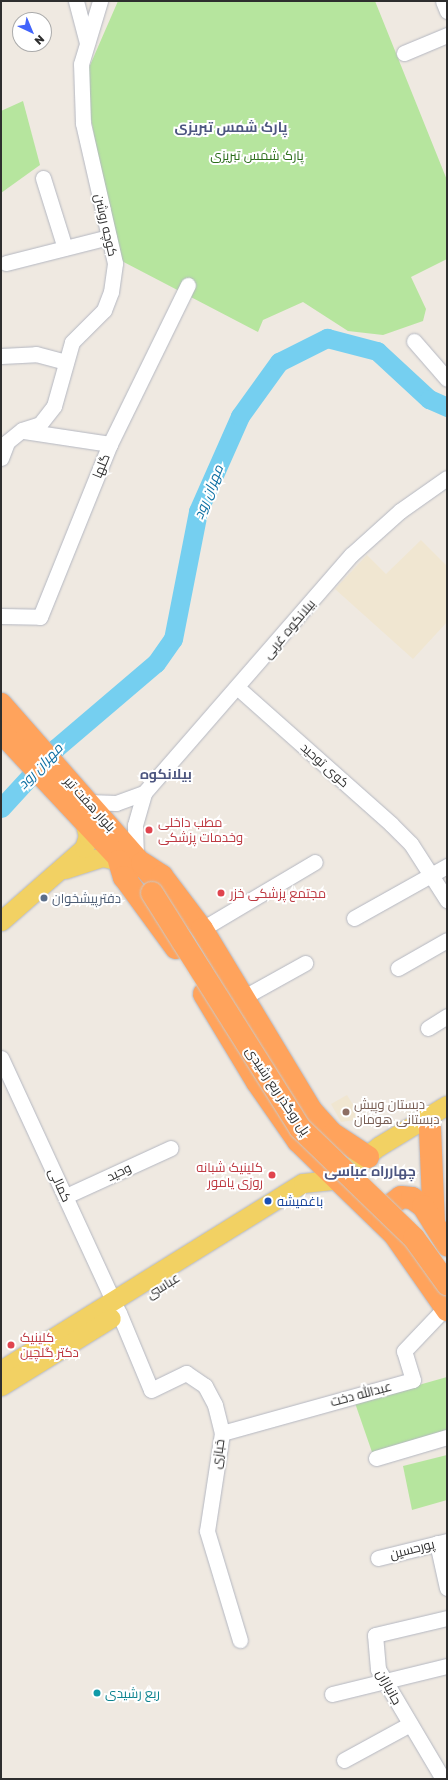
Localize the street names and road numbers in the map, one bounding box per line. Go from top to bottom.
street label: کوچه روشن [91,192,121,258]
street label: گلها [89,451,113,481]
street label: بیلانکوه غربی [260,596,318,662]
street label: کوی توحید [298,739,352,791]
street label: بلوار هفت تیر [61,773,119,835]
street label: پل روگذر ربع رشیدی [243,1044,313,1138]
street label: وحید [104,1160,134,1184]
street label: کمالی [45,1165,75,1205]
street label: عباسى [143,1270,183,1302]
street label: عبدالله دخت [329,1378,393,1410]
street label: خبازی [208,1438,228,1470]
street label: پورحسین [388,1536,436,1562]
street label: جانبازان [373,1667,405,1707]

